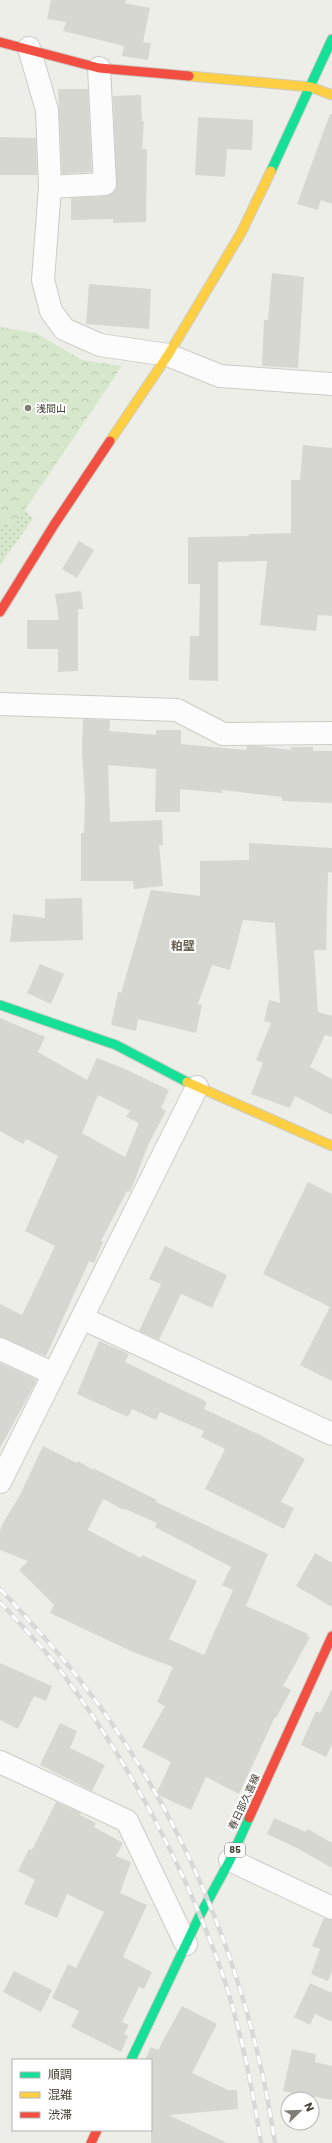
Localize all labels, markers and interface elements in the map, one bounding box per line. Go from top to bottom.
place label: 浅間山 [36,401,66,416]
marker: 浅間山 [23,403,33,413]
district label: 粕壁 [171,937,195,954]
street label: 春日部久喜線 [225,1772,263,1832]
road number: 85 [225,1843,245,1857]
legend [12,2059,152,2131]
text: 順調 [48,2066,72,2083]
text: 混雑 [48,2086,72,2103]
north arrow [280,2091,320,2131]
text: N [300,2100,318,2114]
text: 渋滞 [48,2106,72,2123]

